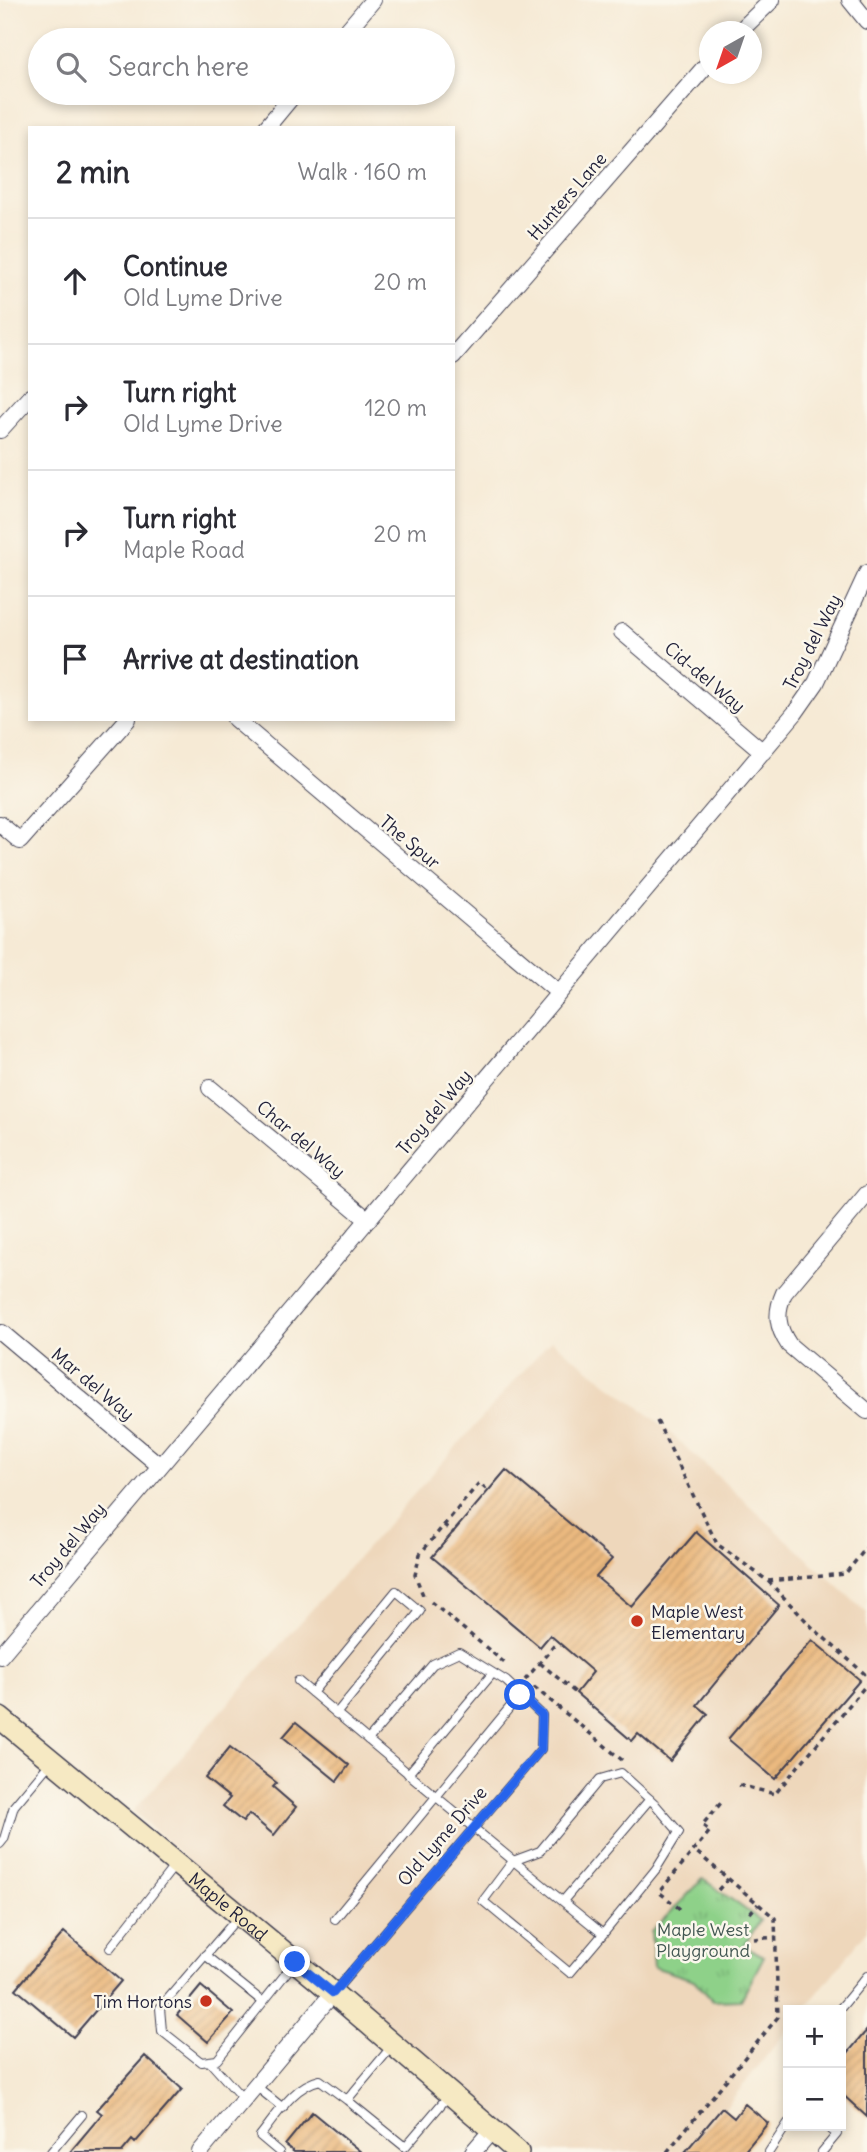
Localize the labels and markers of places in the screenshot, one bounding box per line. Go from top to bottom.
place label: Maple West Elementary [651,1600,745,1644]
marker: Maple West Elementary [629,1613,645,1629]
place label: Tim Hortons [93,1990,192,2013]
marker: Tim Hortons [198,1993,214,2009]

